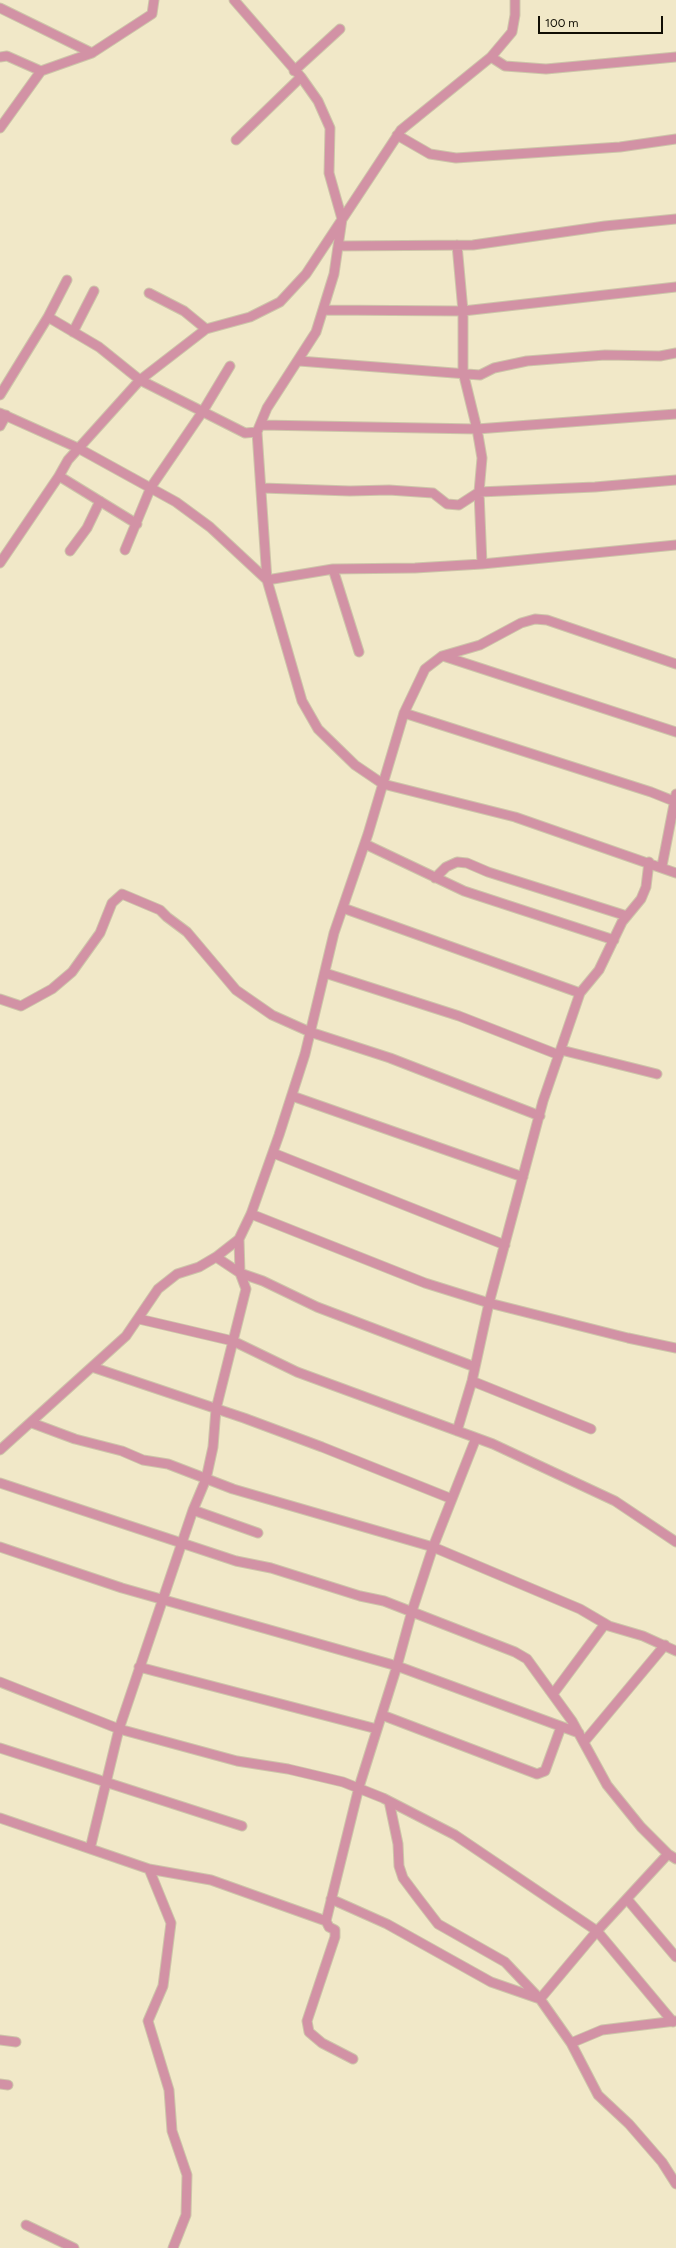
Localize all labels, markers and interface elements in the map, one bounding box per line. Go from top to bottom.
scale bar [540,8,665,34]
text: 100 m [545,16,579,30]

